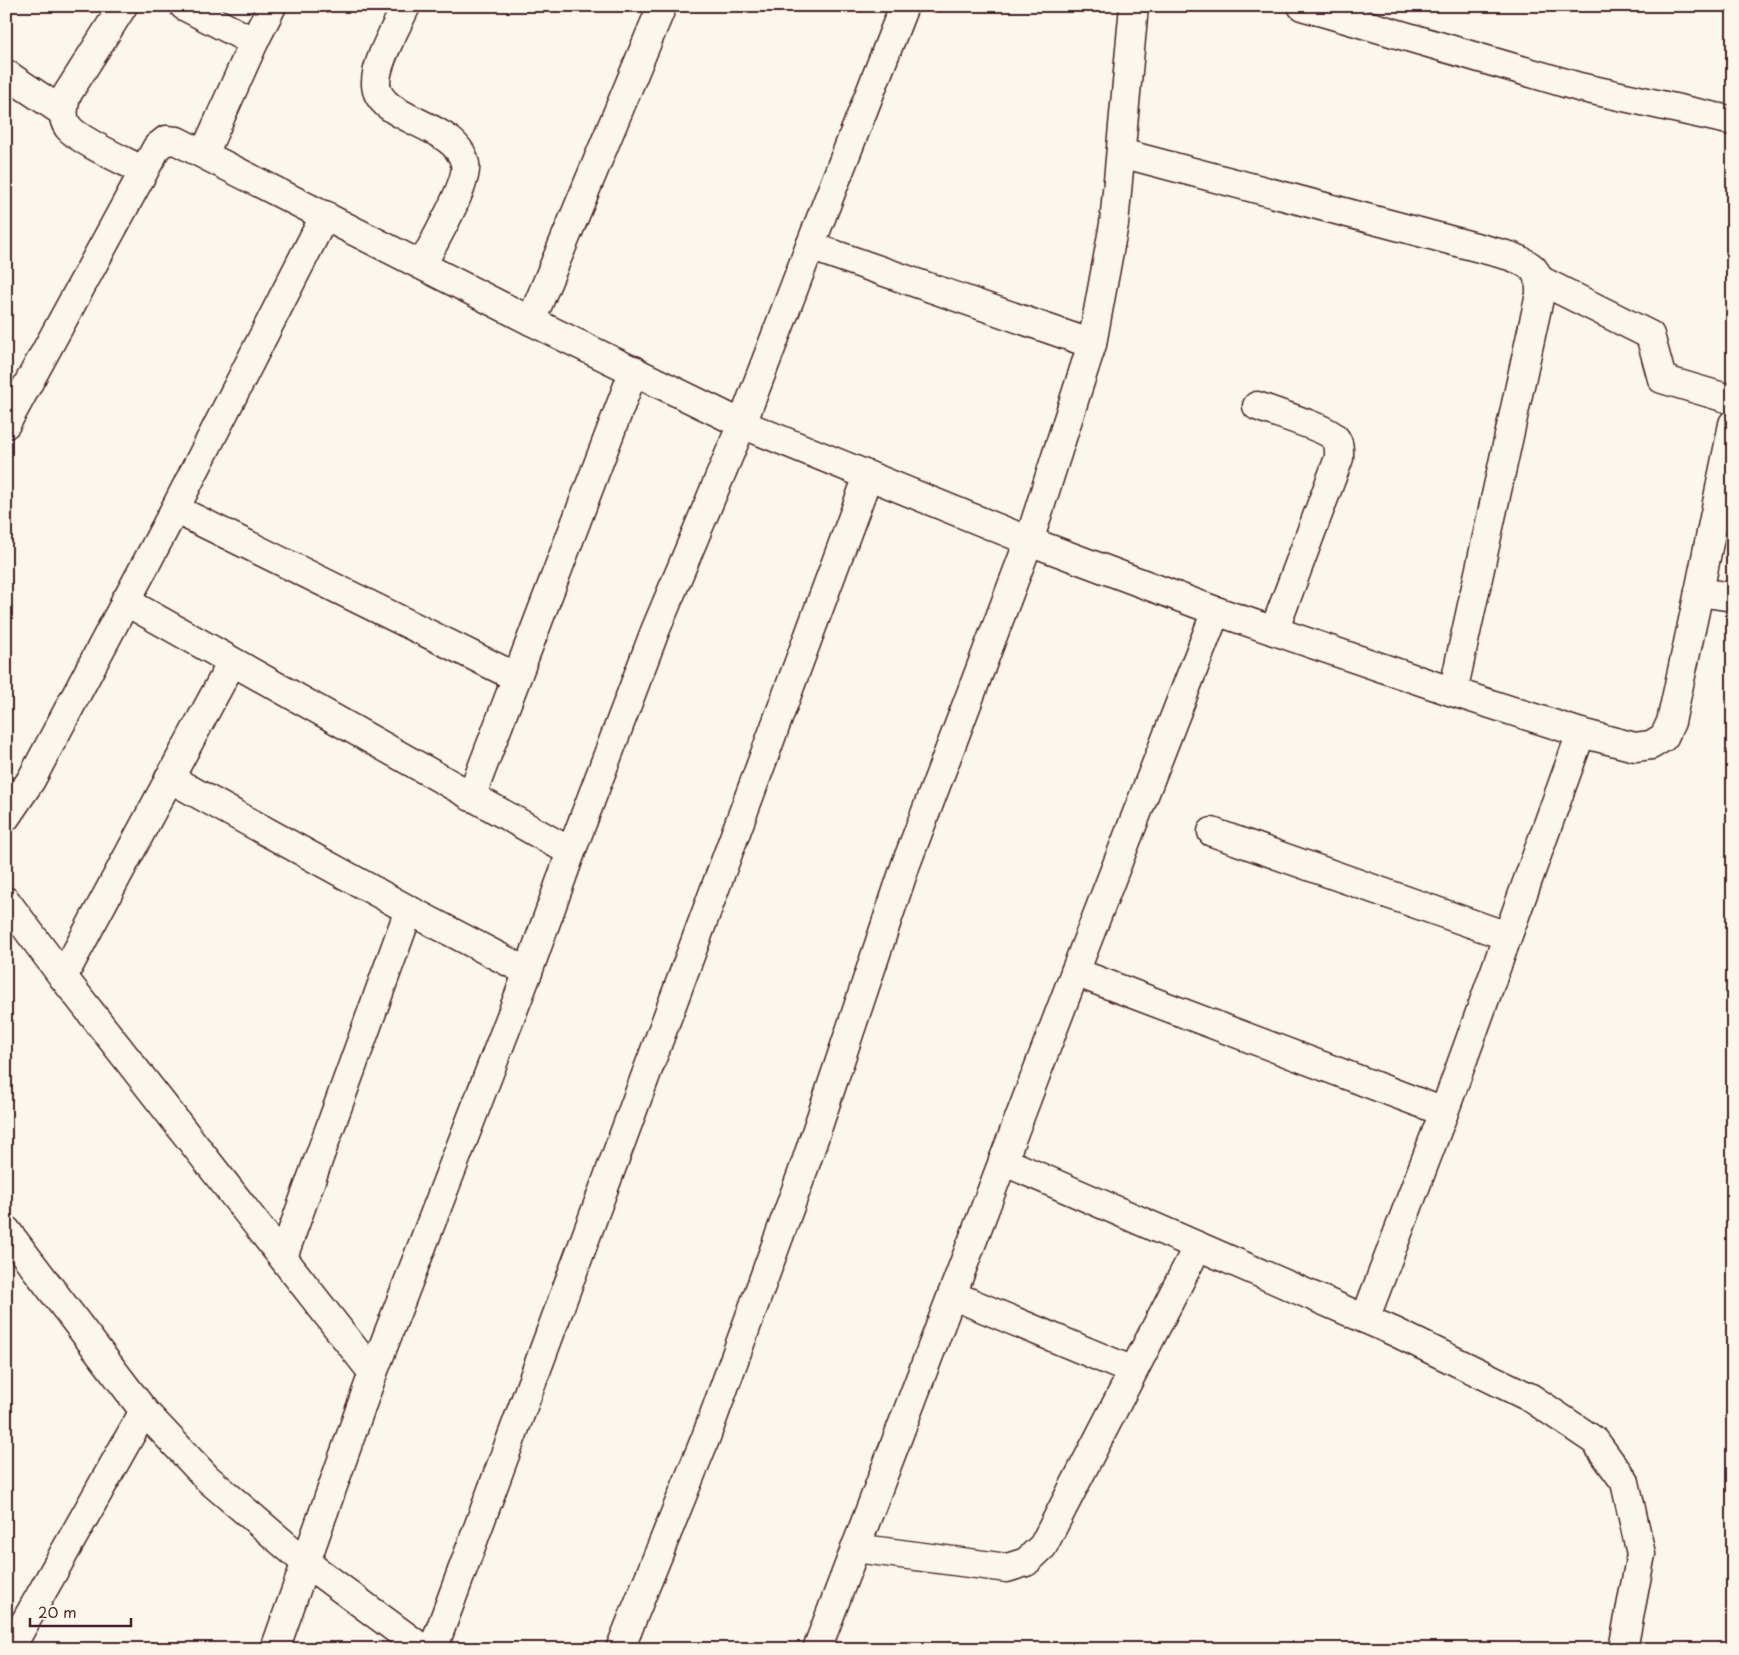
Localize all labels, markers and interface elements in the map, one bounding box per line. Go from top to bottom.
scale bar [30,1595,131,1627]
text: 20 m [38,1600,77,1623]

